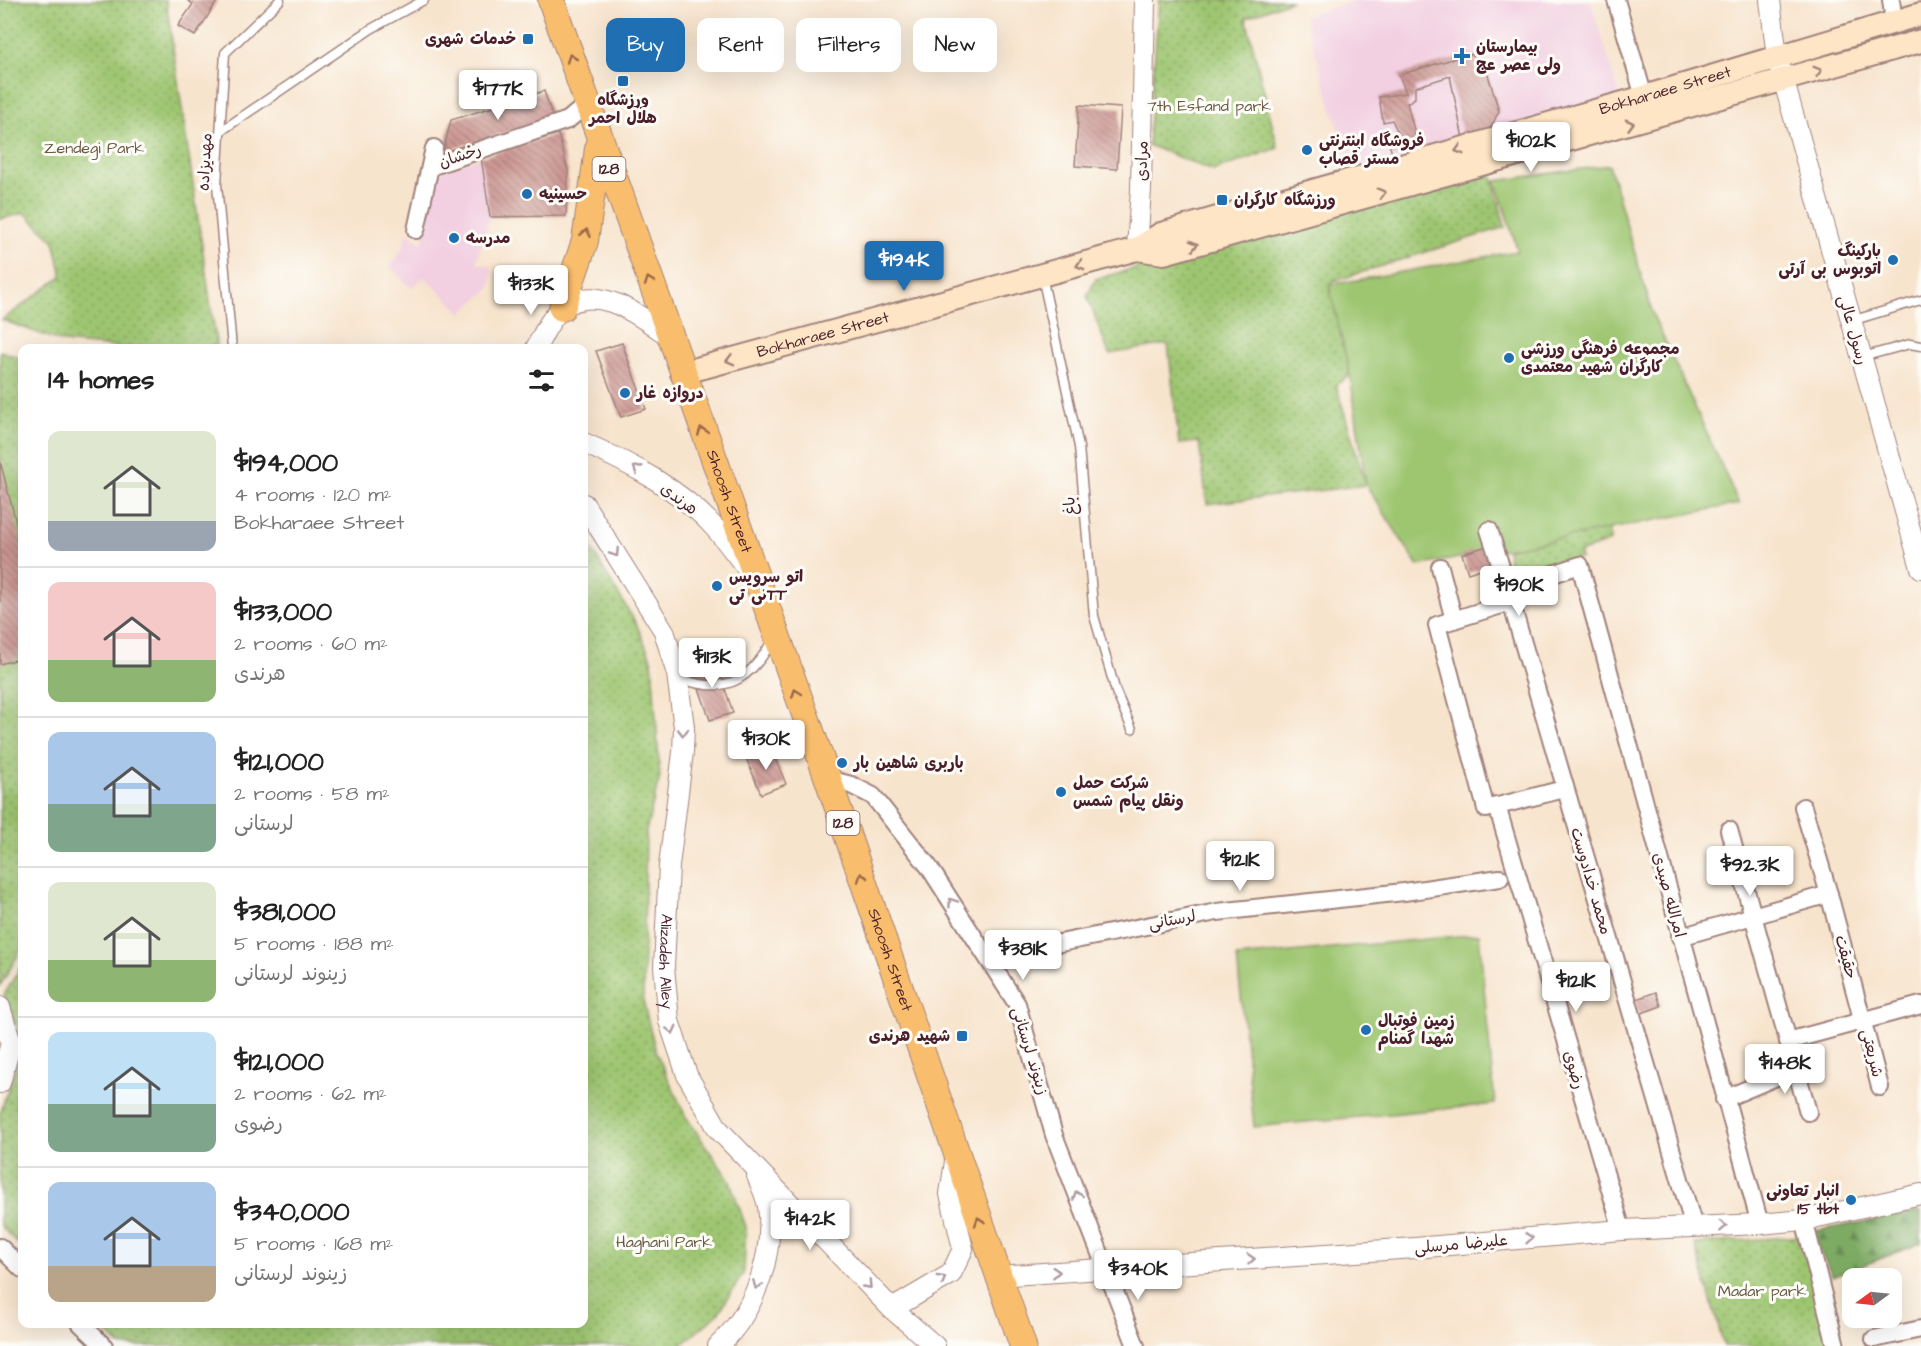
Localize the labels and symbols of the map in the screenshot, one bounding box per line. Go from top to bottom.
place label: خدمات شهری [425,28,516,50]
marker: خدمات شهری [521,32,535,46]
place label: بیمارستان ولی عصر عج [1476,36,1561,76]
marker: بیمارستان ولی عصر عج [1453,47,1471,65]
one-way arrow [566,53,579,64]
street label: Bokharaee Street [1597,60,1734,120]
one-way arrow [1812,66,1823,78]
pin: $177K [456,70,540,121]
marker: ورزشگاه هلال احمر [616,74,630,88]
place label: ورزشگاه هلال احمر [587,89,657,129]
park label: 7th Esfand park [1147,95,1271,117]
one-way arrow [1625,119,1635,131]
pin: $102K [1489,122,1573,173]
place label: فروشگاه اینترنتی مستر قصاب [1319,130,1424,170]
street label: مهدیزاده [192,132,218,192]
park label: Zendegi Park [44,137,144,160]
street label: رخشان [436,138,484,174]
street label: مرادی [1131,141,1153,181]
marker: فروشگاه اینترنتی مستر قصاب [1300,143,1314,157]
one-way arrow [1454,143,1465,155]
road number: 128 [592,157,626,181]
place label: حسینیه [539,183,587,205]
marker: حسینیه [520,187,534,201]
one-way arrow [1376,188,1387,200]
place label: ورزشگاه کارگران [1234,189,1336,211]
marker: ورزشگاه کارگران [1215,193,1229,207]
place label: مدرسه [466,227,511,249]
one-way arrow [579,228,592,238]
marker: مدرسه [447,231,461,245]
one-way arrow [1188,240,1199,252]
place label: پارکینگ اتوبوس بی آرتی [1779,240,1881,280]
pin: $194K [862,241,946,292]
marker: پارکینگ اتوبوس بی آرتی [1886,253,1900,267]
one-way arrow [1075,258,1086,270]
pin: $133K [489,265,573,316]
one-way arrow [644,277,657,287]
street label: رسول عالی [1833,293,1873,367]
street label: Bokharaee Street [754,306,892,363]
place label: مجموعه فرهنگی ورزشی کارگران شهید معتمدی [1521,338,1680,378]
marker: مجموعه فرهنگی ورزشی کارگران شهید معتمدی [1502,351,1516,365]
one-way arrow [725,352,735,365]
place label: دروازه غار [635,382,704,404]
marker: دروازه غار [618,386,632,400]
one-way arrow [697,426,710,436]
street label: Shoosh Street [701,447,758,556]
one-way arrow [633,466,644,477]
street label: هرندی [656,478,702,520]
street label: باغ [1058,496,1082,516]
one-way arrow [608,546,619,557]
place label: اتو سرویس تی تیTT [729,566,803,606]
pin: $190K [1477,566,1561,617]
marker: اتو سرویس تی تیTT [710,579,724,593]
pin: $113K [670,638,754,689]
one-way arrow [791,688,804,699]
pin: $130K [724,720,808,771]
one-way arrow [677,727,689,736]
place label: باربری شاهین بار [852,752,964,774]
marker: باربری شاهین بار [835,756,849,770]
place label: شرکت حمل ونقل پیام شمس [1073,772,1184,813]
marker: شرکت حمل ونقل پیام شمس [1054,785,1068,799]
road number: 128 [826,811,860,835]
street label: محمد خدادوست [1565,825,1617,937]
pin: $121K [1198,841,1282,892]
pin: $92.3K [1701,846,1799,897]
street label: امرالله صیدی [1647,850,1691,940]
one-way arrow [856,872,869,883]
one-way arrow [948,898,959,909]
street label: Shoosh Street [862,905,918,1015]
street label: لرستانی [1147,905,1197,935]
street label: Alizadeh Alley [653,913,679,1010]
pin: $381K [981,930,1065,981]
street label: حقیقت [1830,932,1862,982]
pin: $121K [1534,962,1618,1013]
street label: زینوند لرستانی [1006,1004,1054,1098]
place label: زمین فوتبال شهدا گمنام [1378,1010,1455,1051]
marker: زمین فوتبال شهدا گمنام [1359,1023,1373,1037]
one-way arrow [664,1025,677,1035]
place label: شهید هرندی [869,1025,950,1047]
street label: شریعتی [1855,1027,1889,1079]
marker: شهید هرندی [955,1029,969,1043]
pin: $148K [1743,1044,1827,1095]
street label: رضوی [1558,1048,1590,1092]
place label: انبار تعاونی 15 tbt [1766,1180,1840,1220]
one-way arrow [1072,1190,1084,1201]
marker: انبار تعاونی 15 tbt [1844,1193,1858,1207]
pin: $142K [768,1200,852,1251]
one-way arrow [973,1216,986,1227]
one-way arrow [1719,1220,1728,1233]
street label: علیرضا مرسلی [1413,1229,1509,1259]
park label: Haghani Park [616,1231,712,1254]
one-way arrow [1524,1232,1533,1245]
pin: $340K [1096,1250,1180,1301]
one-way arrow [1246,1252,1255,1265]
one-way arrow [1051,1266,1060,1279]
north arrow [1842,1268,1902,1328]
one-way arrow [936,1275,946,1287]
one-way arrow [861,1278,872,1288]
one-way arrow [752,1279,765,1290]
park label: Madar park [1718,1280,1807,1302]

